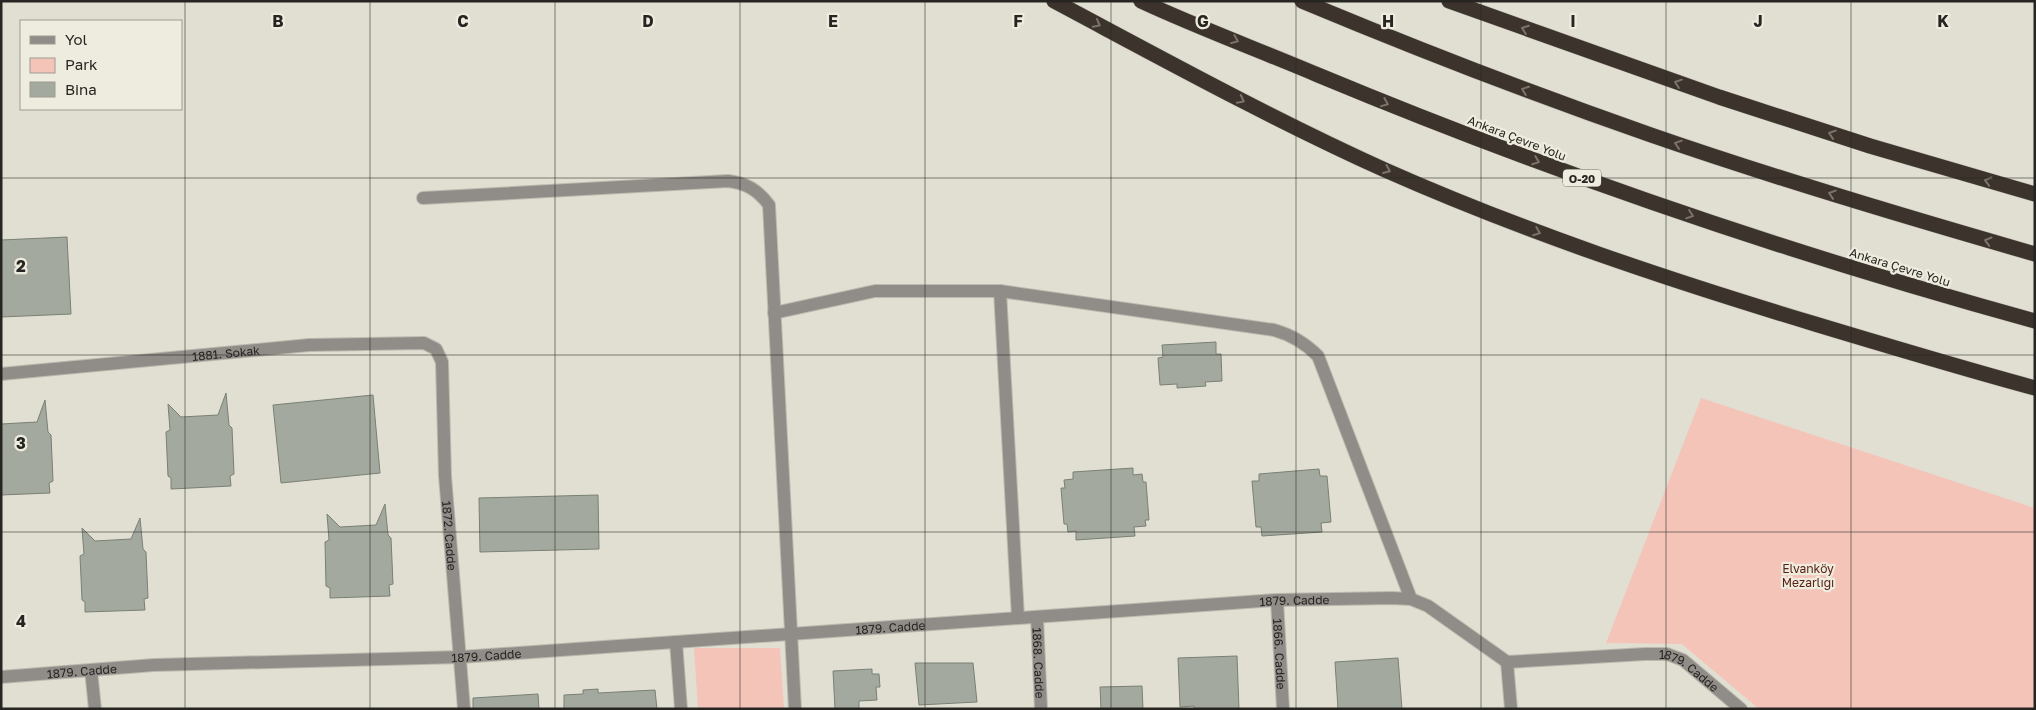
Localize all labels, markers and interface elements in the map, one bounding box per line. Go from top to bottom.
text: B [272,11,284,31]
text: C [457,11,469,31]
text: D [642,11,654,31]
text: E [828,11,838,31]
text: F [1013,11,1023,31]
text: G [1197,11,1209,31]
text: H [1382,11,1394,31]
text: I [1570,11,1576,31]
text: J [1753,11,1763,31]
text: K [1937,11,1949,31]
one-way arrow [1091,18,1100,28]
legend [20,20,182,110]
one-way arrow [1521,25,1530,35]
text: Yol [65,30,87,48]
one-way arrow [1230,34,1239,45]
text: Park [65,55,98,73]
one-way arrow [1674,78,1683,88]
text: Bina [65,80,97,98]
one-way arrow [1521,85,1529,95]
one-way arrow [1235,94,1244,104]
one-way arrow [1380,96,1389,107]
street label: Ankara Çevre Yolu [1466,112,1568,164]
one-way arrow [1829,130,1837,140]
one-way arrow [1674,140,1682,150]
one-way arrow [1531,155,1540,165]
one-way arrow [1382,164,1391,175]
road number: O-20 [1563,170,1601,187]
one-way arrow [1984,176,1992,186]
one-way arrow [1829,190,1837,200]
one-way arrow [1685,209,1693,219]
one-way arrow [1532,226,1541,236]
one-way arrow [1984,236,1992,246]
street label: Ankara Çevre Yolu [1848,245,1952,289]
text: 2 [16,256,26,276]
street label: 1881. Sokak [191,342,261,363]
text: 3 [16,433,26,453]
street label: 1872. Cadde [440,500,460,571]
park label: Elvanköy Mezarlığı [1782,561,1834,590]
street label: 1879. Cadde [1259,592,1330,609]
text: 4 [16,611,26,631]
street label: 1879. Cadde [855,617,926,637]
street label: 1866. Cadde [1271,618,1289,690]
street label: 1868. Cadde [1030,627,1048,699]
street label: 1879. Cadde [451,645,522,665]
street label: 1879. Cadde [1659,646,1722,695]
street label: 1879. Cadde [46,660,117,681]

